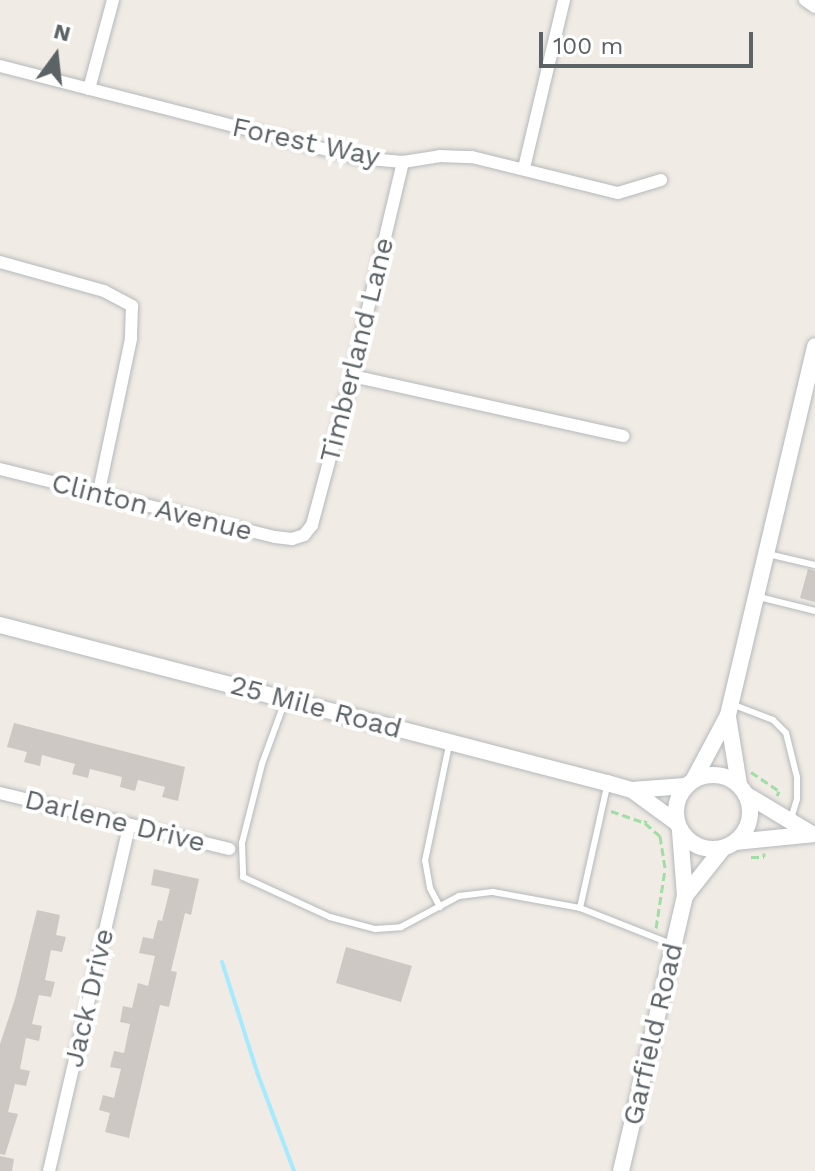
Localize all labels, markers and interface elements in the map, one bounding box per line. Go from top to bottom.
north arrow [16,16,96,96]
scale bar [543,16,757,66]
text: N [51,18,73,47]
text: 100 m [553,32,623,60]
street label: Forest Way [229,110,383,174]
street label: Timberland Lane [313,234,401,466]
street label: Clinton Avenue [48,466,256,548]
street label: 25 Mile Road [227,668,405,746]
street label: Darlene Drive [21,782,209,860]
street label: Jack Drive [57,925,121,1071]
street label: Garfield Road [616,940,690,1128]

